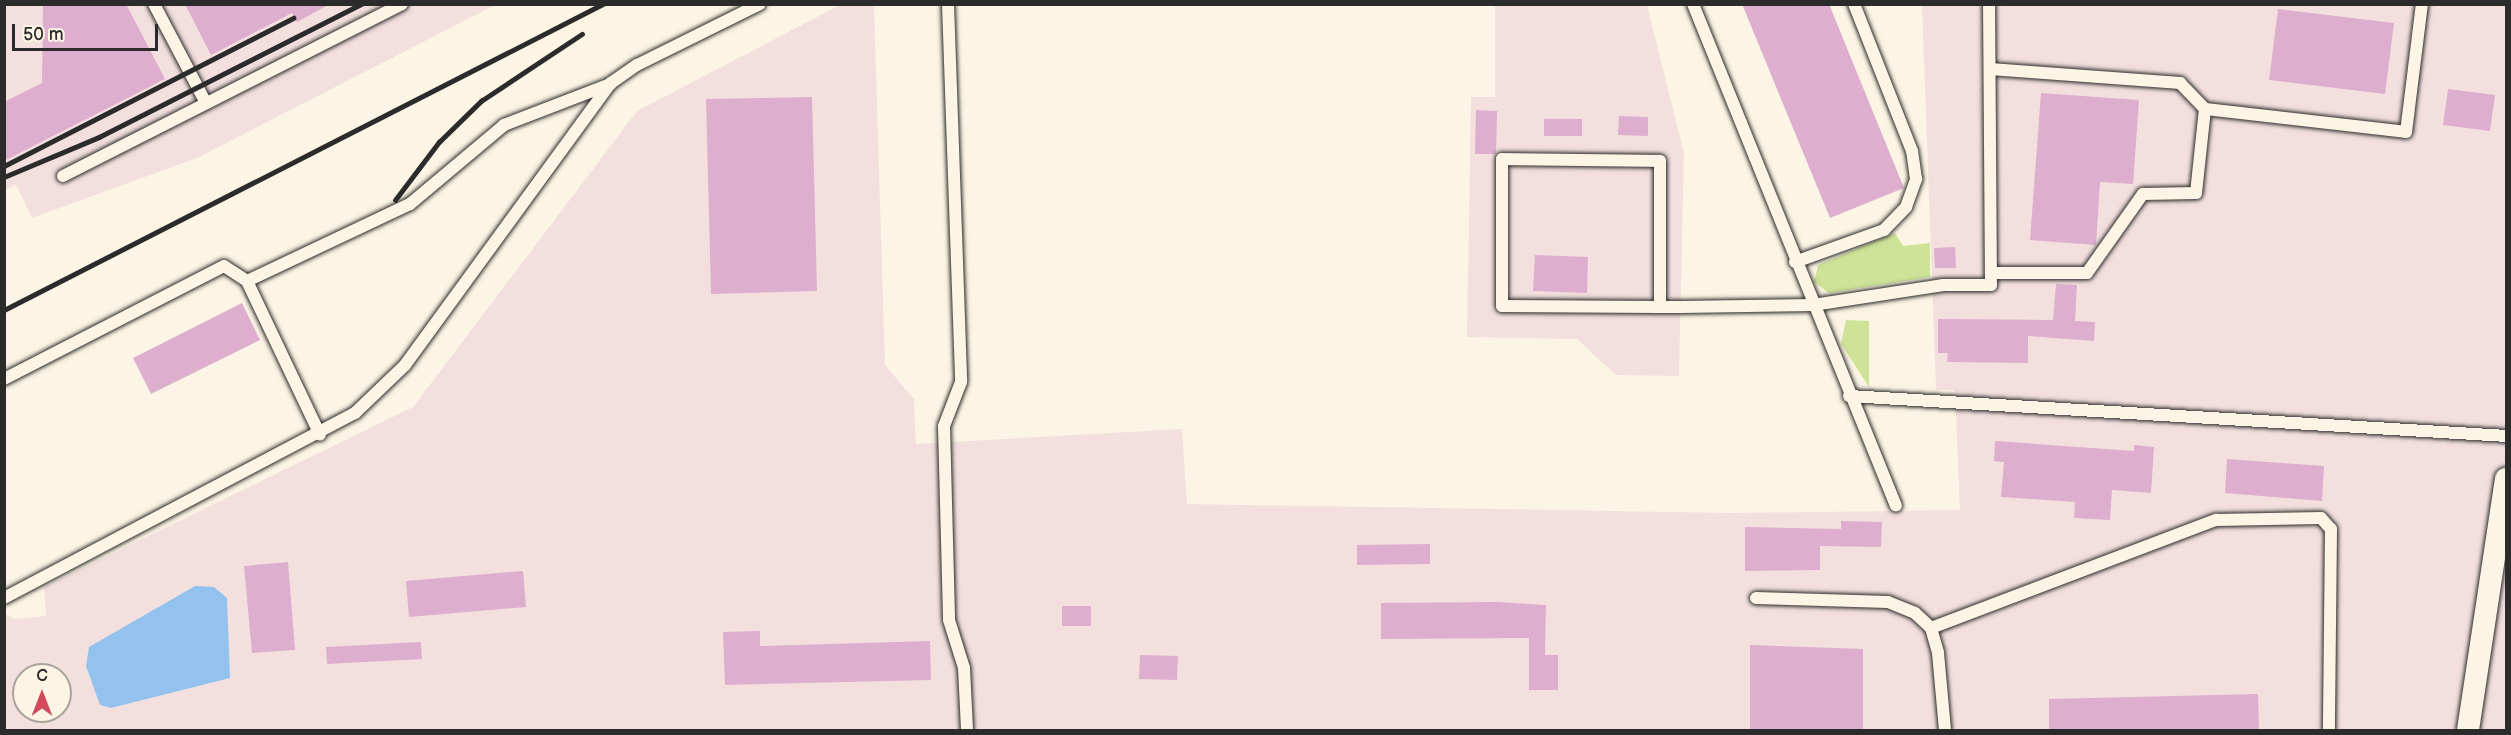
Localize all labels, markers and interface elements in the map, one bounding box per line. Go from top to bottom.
scale bar [15,12,160,50]
text: 50 m [23,24,64,45]
north arrow [12,663,72,723]
text: С [36,667,48,686]

